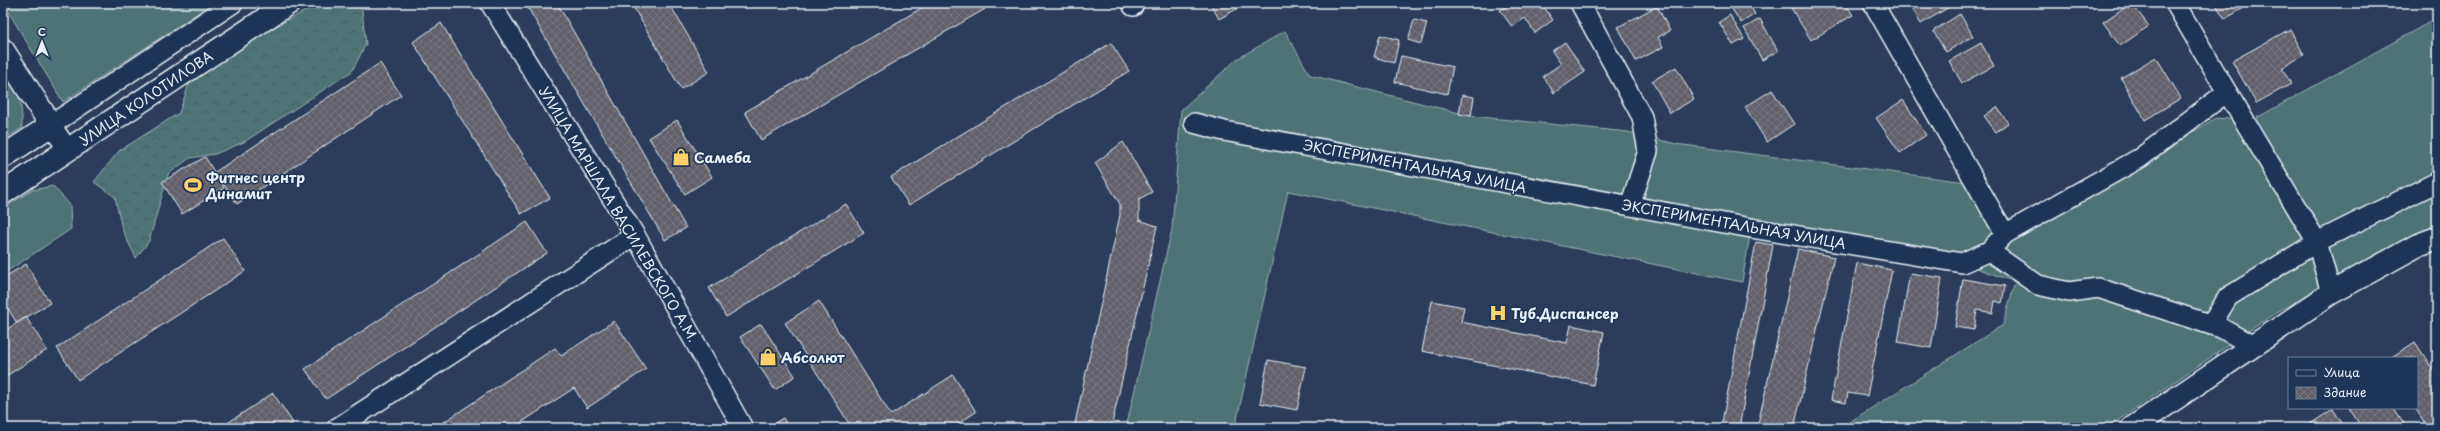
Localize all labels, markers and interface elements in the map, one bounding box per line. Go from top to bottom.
north arrow [22,22,62,62]
text: С [38,23,46,40]
street label: УЛИЦА КОЛОТИЛОВА [75,45,217,151]
street label: УЛИЦА МАРШАЛА ВАСИЛЕВСКОГО А.М. [534,82,704,346]
street label: ЭКСПЕРИМЕНТАЛЬНАЯ УЛИЦА [1302,134,1529,198]
shop icon: Самеба [671,147,691,167]
place label: Самеба [694,147,752,168]
place label: Фитнес центр Динамит [205,167,305,204]
sports icon: Фитнес центр Динамит [183,175,203,195]
street label: ЭКСПЕРИМЕНТАЛЬНАЯ УЛИЦА [1620,194,1848,254]
hospital icon: Туб.Диспансер [1488,303,1508,323]
place label: Туб.Диспансер [1511,303,1619,324]
shop icon: Абсолют [758,347,778,367]
place label: Абсолют [781,347,845,368]
legend [2288,357,2418,409]
text: Улица [2324,363,2360,381]
text: Здание [2324,383,2366,401]

